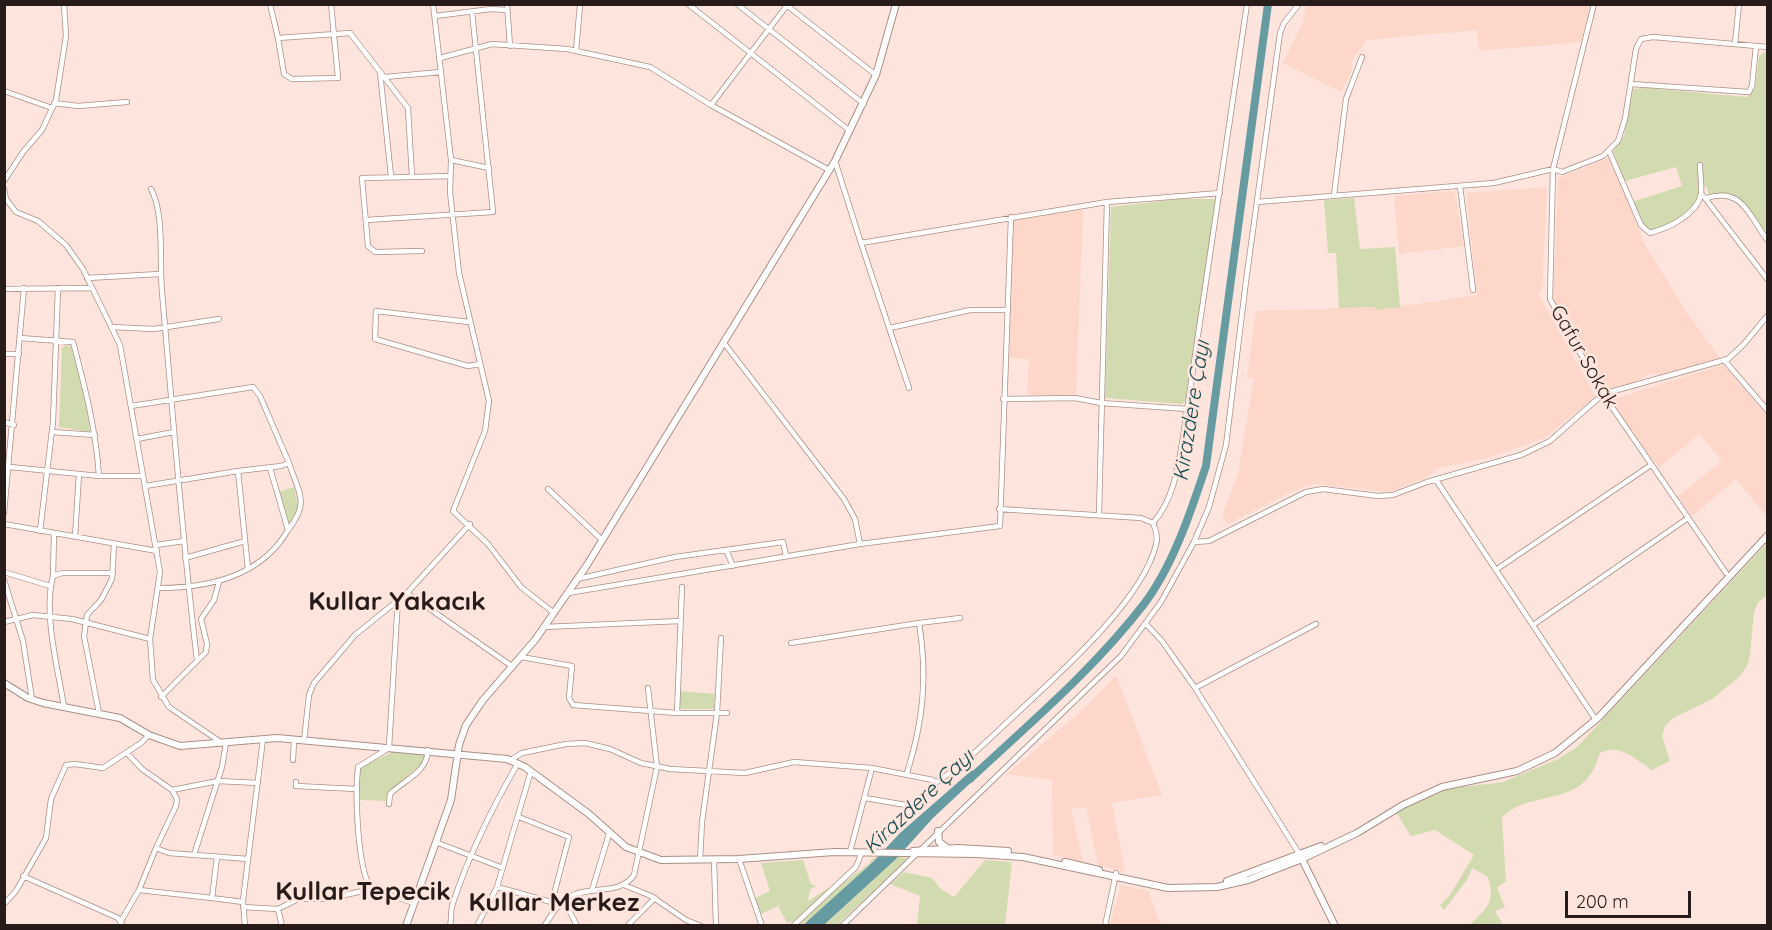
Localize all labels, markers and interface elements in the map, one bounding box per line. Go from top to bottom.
street label: Gafur Sokak [1545,301,1623,413]
water label: Kirazdere Çayı [1168,339,1216,483]
district label: Kullar Yakacık [308,586,486,618]
water label: Kirazdere Çayı [859,744,979,860]
district label: Kullar Tepecik [275,876,451,908]
scale bar [1568,879,1694,917]
district label: Kullar Merkez [469,887,639,919]
text: 200 m [1576,890,1629,913]

